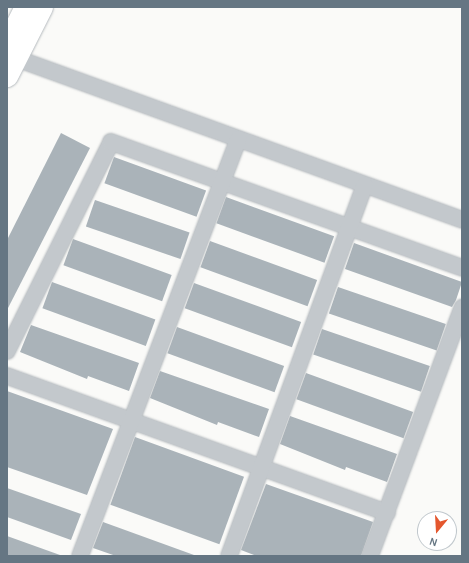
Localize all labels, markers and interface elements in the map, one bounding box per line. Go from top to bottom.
north arrow [417,511,457,551]
text: N [428,535,439,549]

